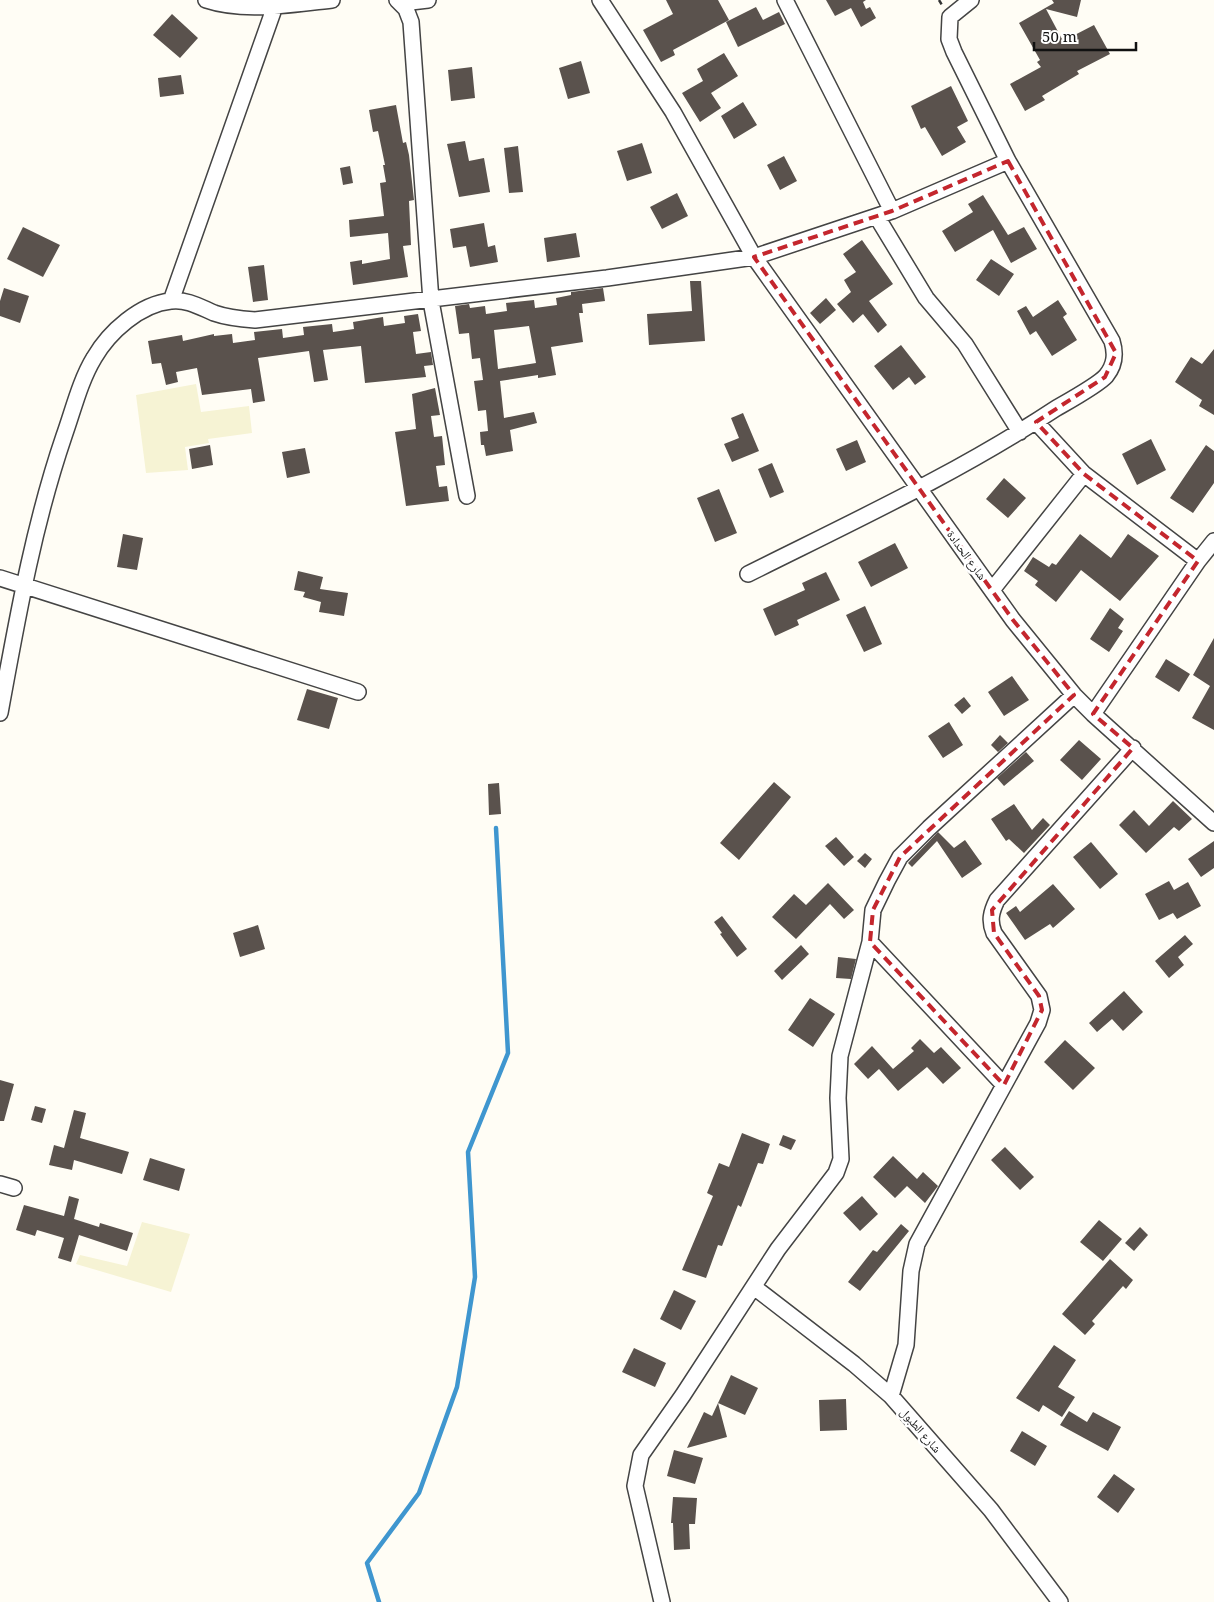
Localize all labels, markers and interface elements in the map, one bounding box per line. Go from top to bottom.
scale bar [1034,20,1136,52]
text: 50 m [1042,26,1077,46]
street label: شارع الحدادة [943,527,991,583]
street label: شارع الطبول [896,1404,946,1456]

